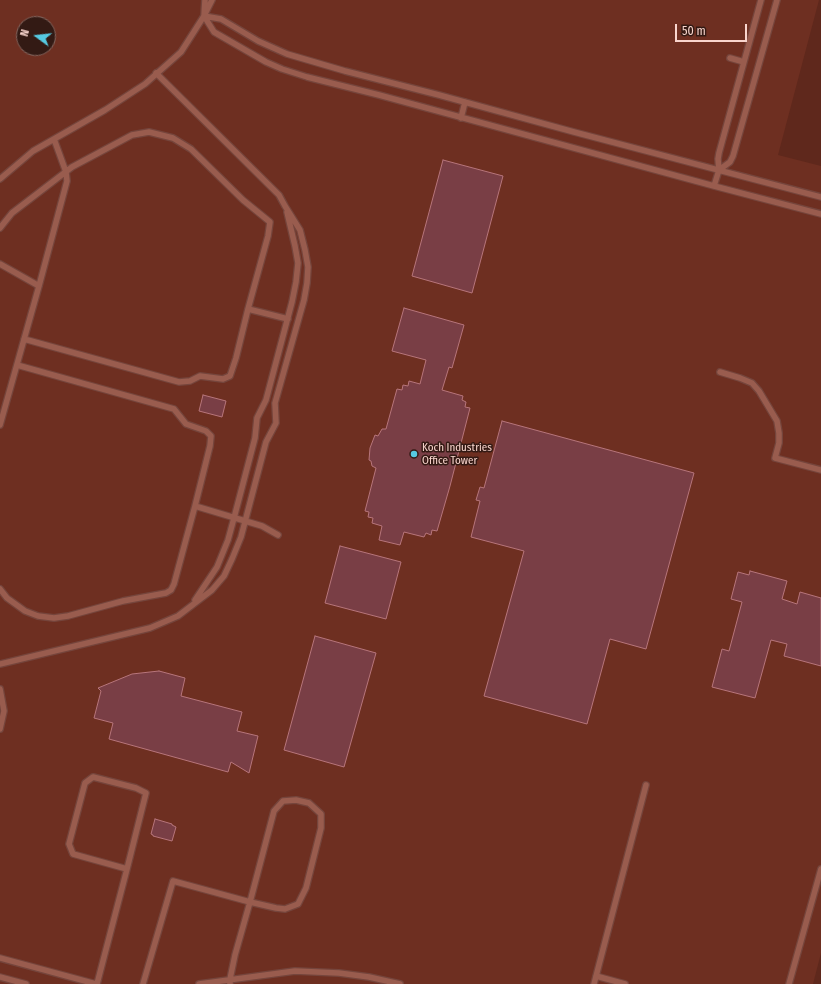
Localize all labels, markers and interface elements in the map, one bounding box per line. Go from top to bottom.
north arrow [16,16,56,56]
scale bar [677,16,749,42]
text: 50 m [682,24,706,38]
text: N [18,28,32,38]
place label: Koch Industries Office Tower [422,441,492,467]
marker: Koch Industries Office Tower [409,449,419,459]

